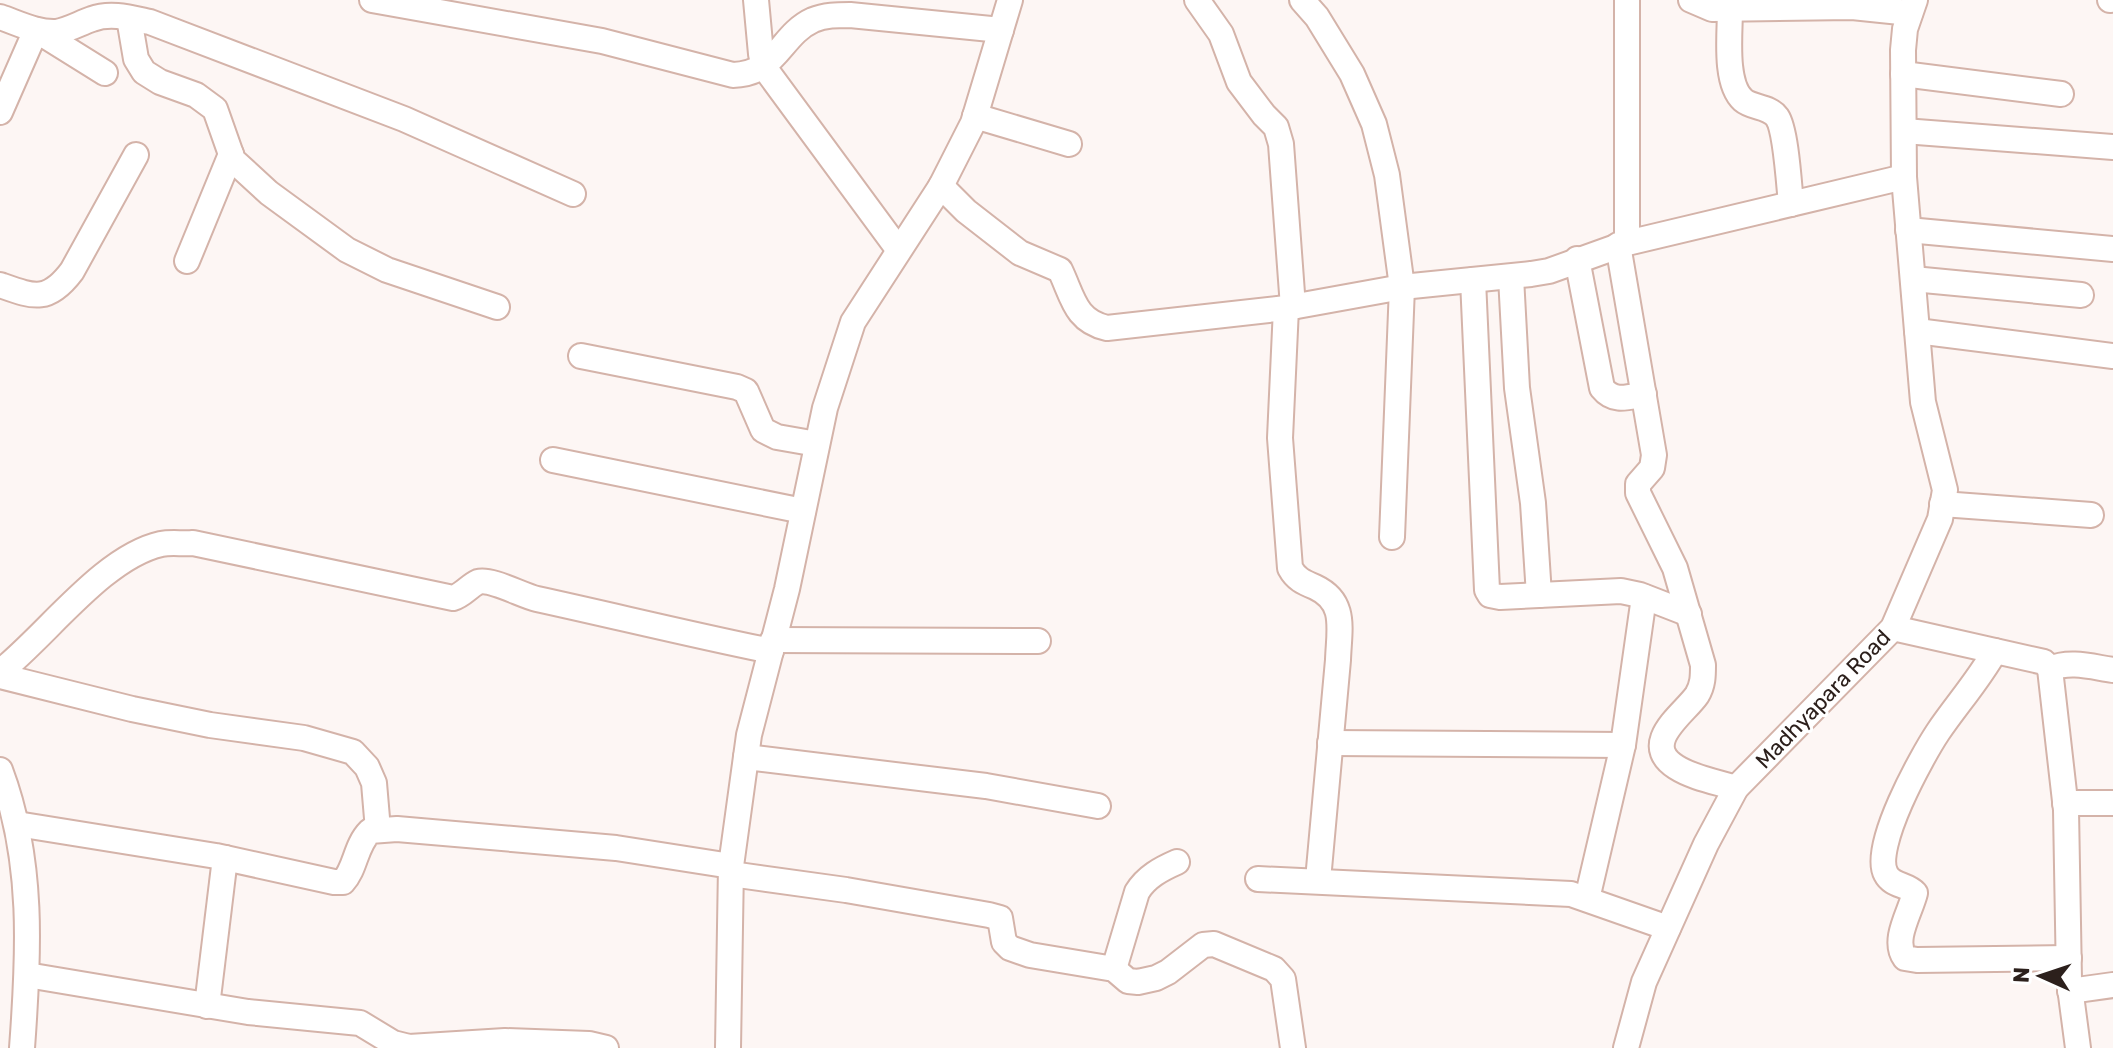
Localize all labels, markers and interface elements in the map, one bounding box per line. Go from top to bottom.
street label: Madhyapara Road [1750,624,1896,774]
north arrow [2001,936,2081,1016]
text: N [2008,966,2035,984]

